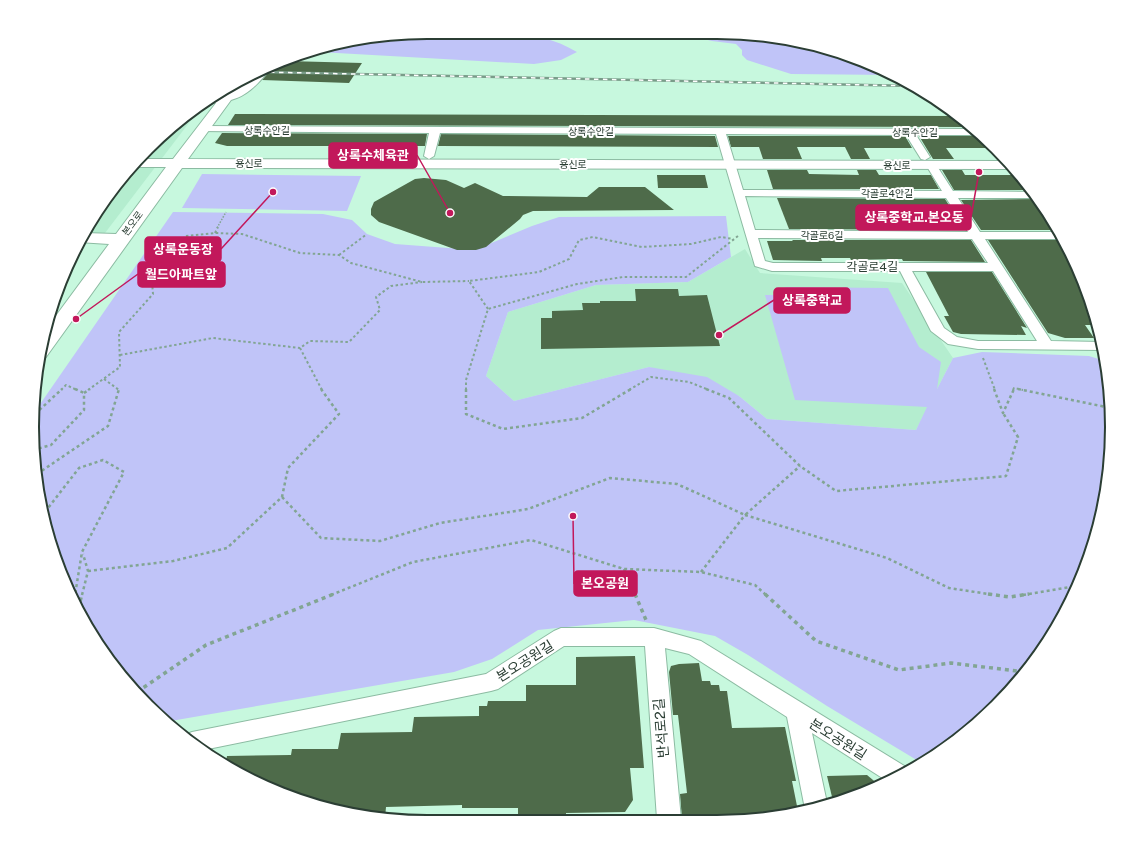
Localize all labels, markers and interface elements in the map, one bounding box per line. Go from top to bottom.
street label: 상록수안길 [244,124,290,136]
street label: 상록수안길 [568,125,614,137]
street label: 상록수안길 [892,126,938,138]
callout: 상록수체육관 [329,143,417,168]
text: 상록수체육관 [337,148,409,163]
street label: 용신로 [235,157,263,169]
street label: 용신로 [559,158,587,170]
street label: 용신로 [883,159,911,171]
street label: 각골로4안길 [861,187,913,199]
callout: 상록중학교.본오동 [856,205,971,230]
street label: 본오로 [119,208,145,238]
text: 상록중학교.본오동 [864,210,964,225]
street label: 각골로6길 [800,229,844,241]
callout: 상록운동장 [145,237,221,262]
text: 상록운동장 [153,242,213,257]
street label: 각골로4길 [846,260,898,274]
callout: 월드아파트앞 [138,262,225,287]
text: 월드아파트앞 [145,267,217,282]
callout: 상록중학교 [774,288,850,313]
text: 상록중학교 [782,293,842,308]
callout: 본오공원 [574,571,637,596]
text: 본오공원 [581,576,629,591]
street label: 본오공원길 [493,637,557,685]
street label: 반석로2길 [650,697,672,759]
street label: 본오공원길 [806,715,870,763]

